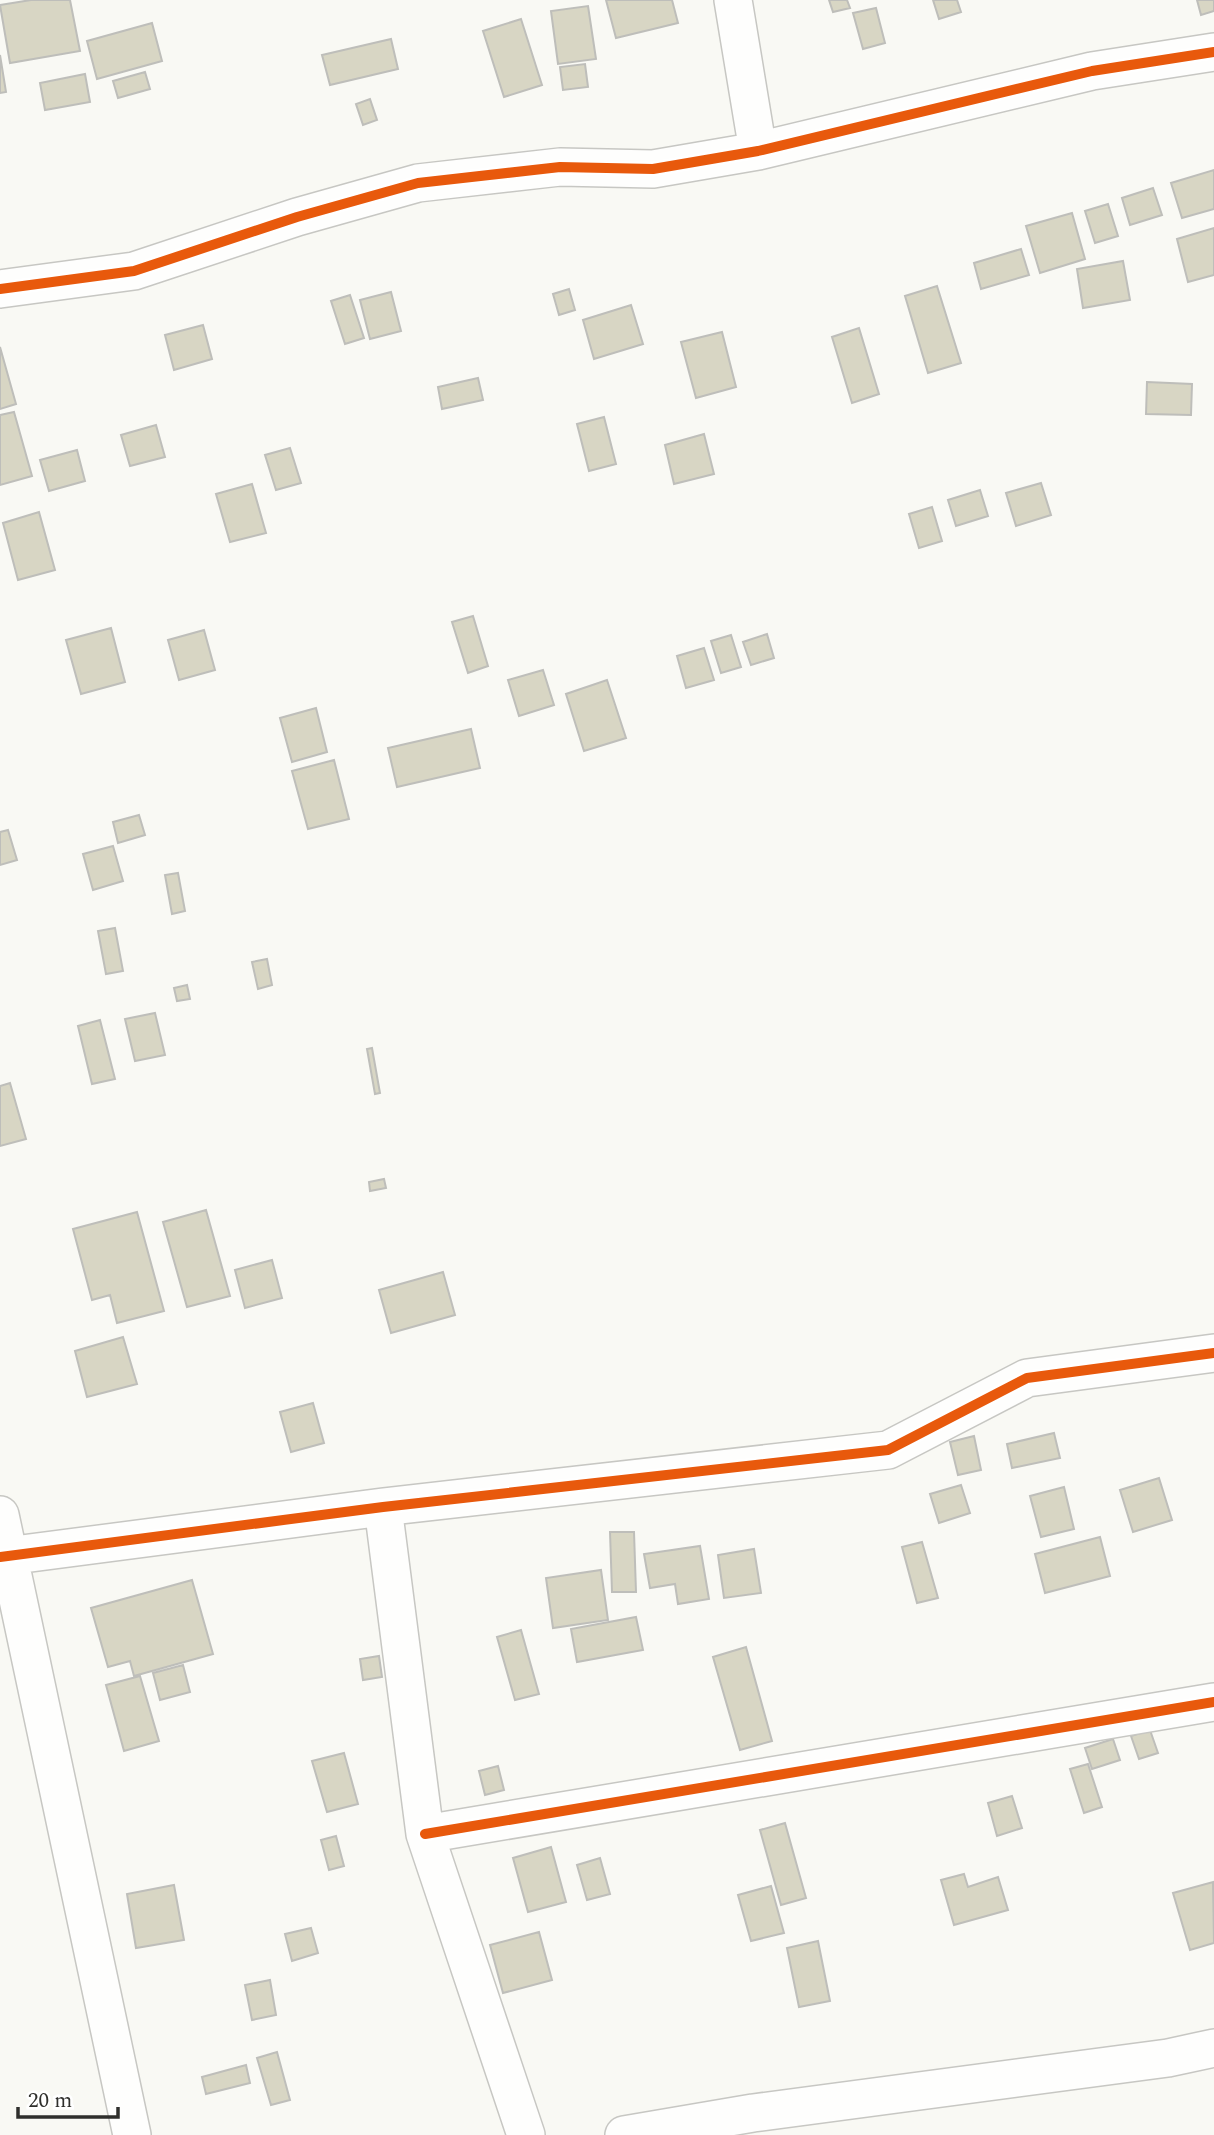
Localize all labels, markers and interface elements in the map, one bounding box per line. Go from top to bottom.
scale bar [18,2076,117,2120]
text: 20 m [28,2085,72,2117]

